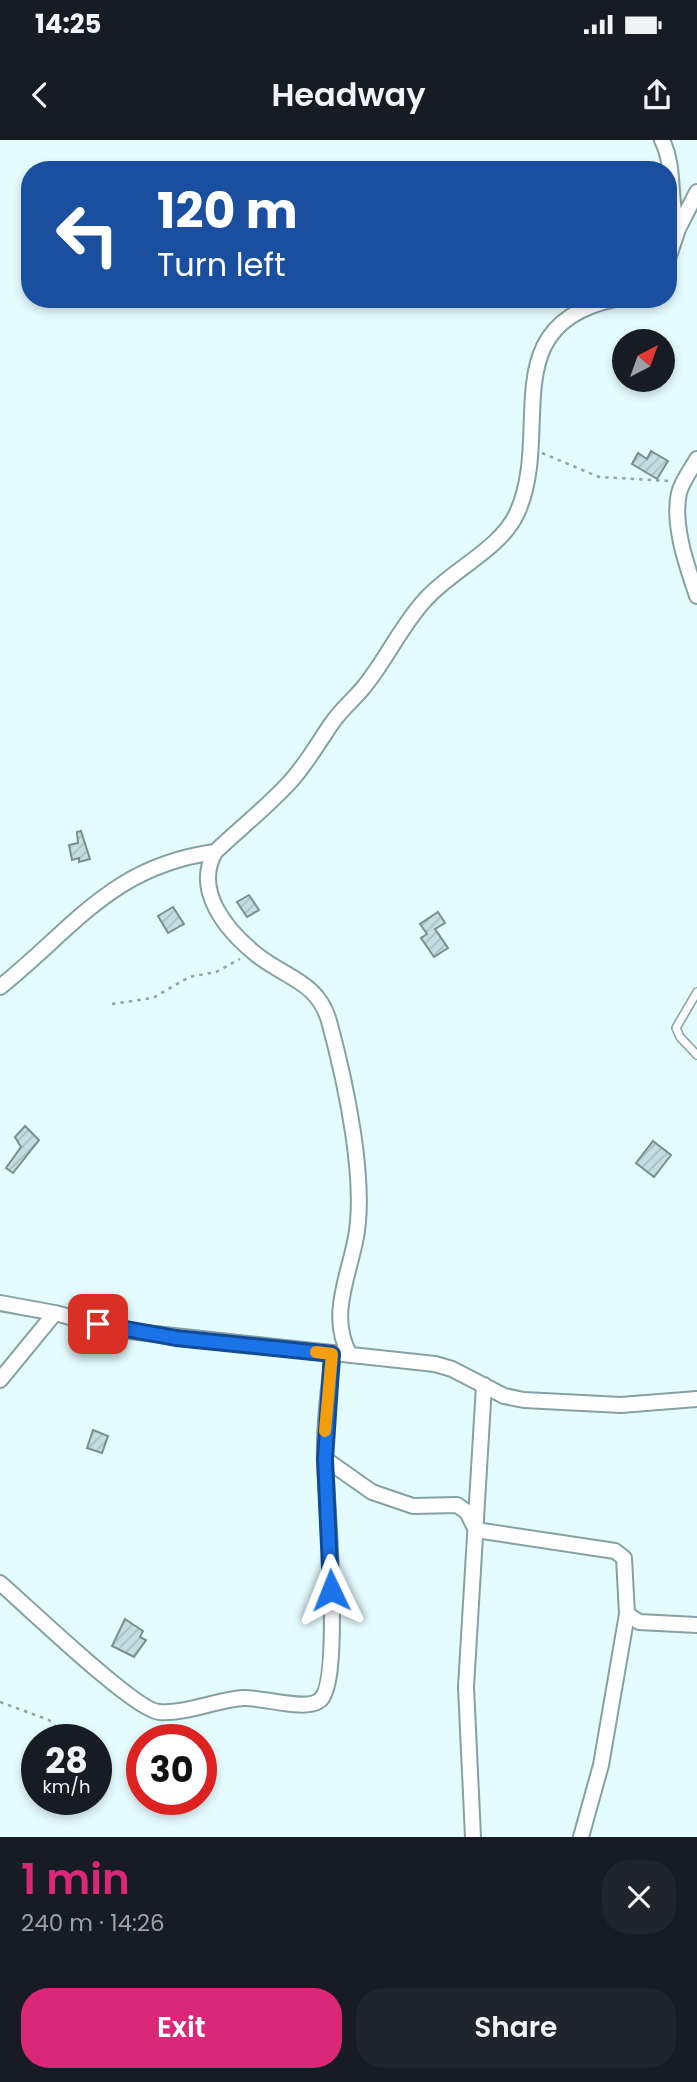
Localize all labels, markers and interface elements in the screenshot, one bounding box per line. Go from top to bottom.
text: 14:25 [35,6,102,42]
text: Headway [271,72,426,117]
icon: back [21,76,59,114]
icon: share [638,76,676,114]
text: 120 m [157,177,298,245]
icon: left [42,189,133,280]
text: Turn left [157,242,286,287]
north arrow [612,329,676,392]
map controls [612,329,675,392]
pin [68,1294,128,1354]
icon: arrive [79,1305,117,1343]
position arrow [294,1553,368,1627]
speed limit sign: 30 [126,1724,217,1815]
text: 28 [45,1736,88,1785]
text: km/h [43,1774,90,1799]
text: 1 min [21,1850,130,1909]
button: close [602,1860,676,1934]
text: 240 m · 14:26 [21,1907,165,1939]
button: Exit [21,1988,342,2068]
button: Share [356,1988,676,2068]

